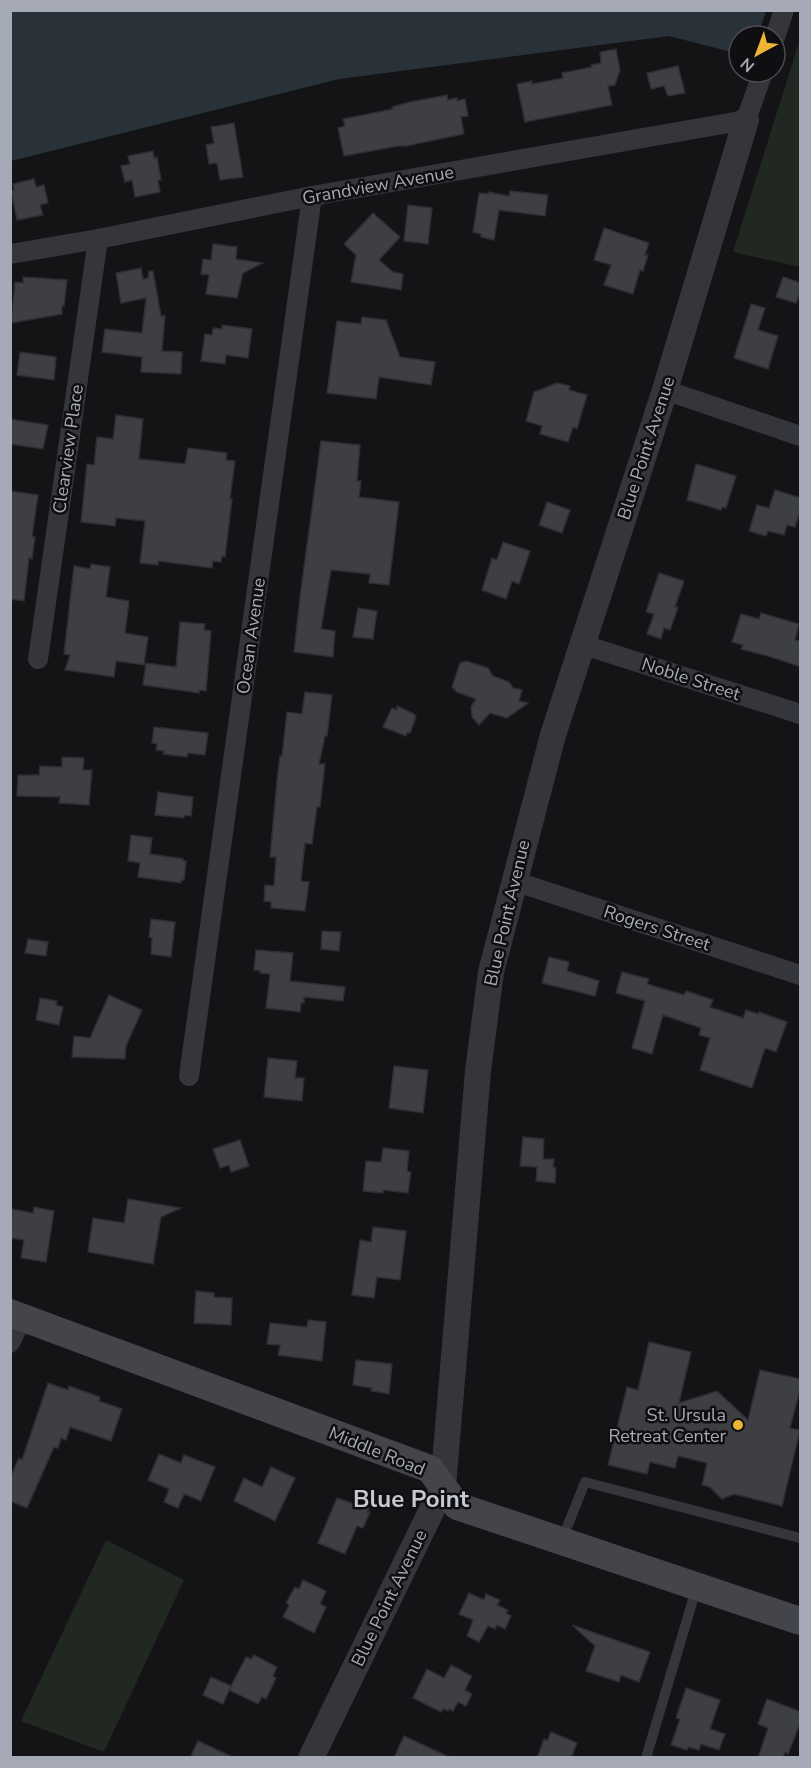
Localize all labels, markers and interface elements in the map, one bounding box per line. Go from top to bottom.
north arrow [727,24,787,84]
text: N [736,52,760,77]
street label: Grandview Avenue [300,160,456,210]
street label: Blue Point Avenue [612,373,680,523]
street label: Clearview Place [47,383,89,515]
street label: Ocean Avenue [231,576,271,696]
street label: Noble Street [639,652,744,706]
street label: Blue Point Avenue [479,838,535,988]
street label: Rogers Street [601,899,714,957]
place label: St. Ursula Retreat Center [608,1403,727,1448]
marker: St. Ursula Retreat Center [731,1418,745,1432]
street label: Middle Road [325,1421,429,1481]
district label: Blue Point [353,1483,470,1515]
street label: Blue Point Avenue [345,1526,433,1670]

